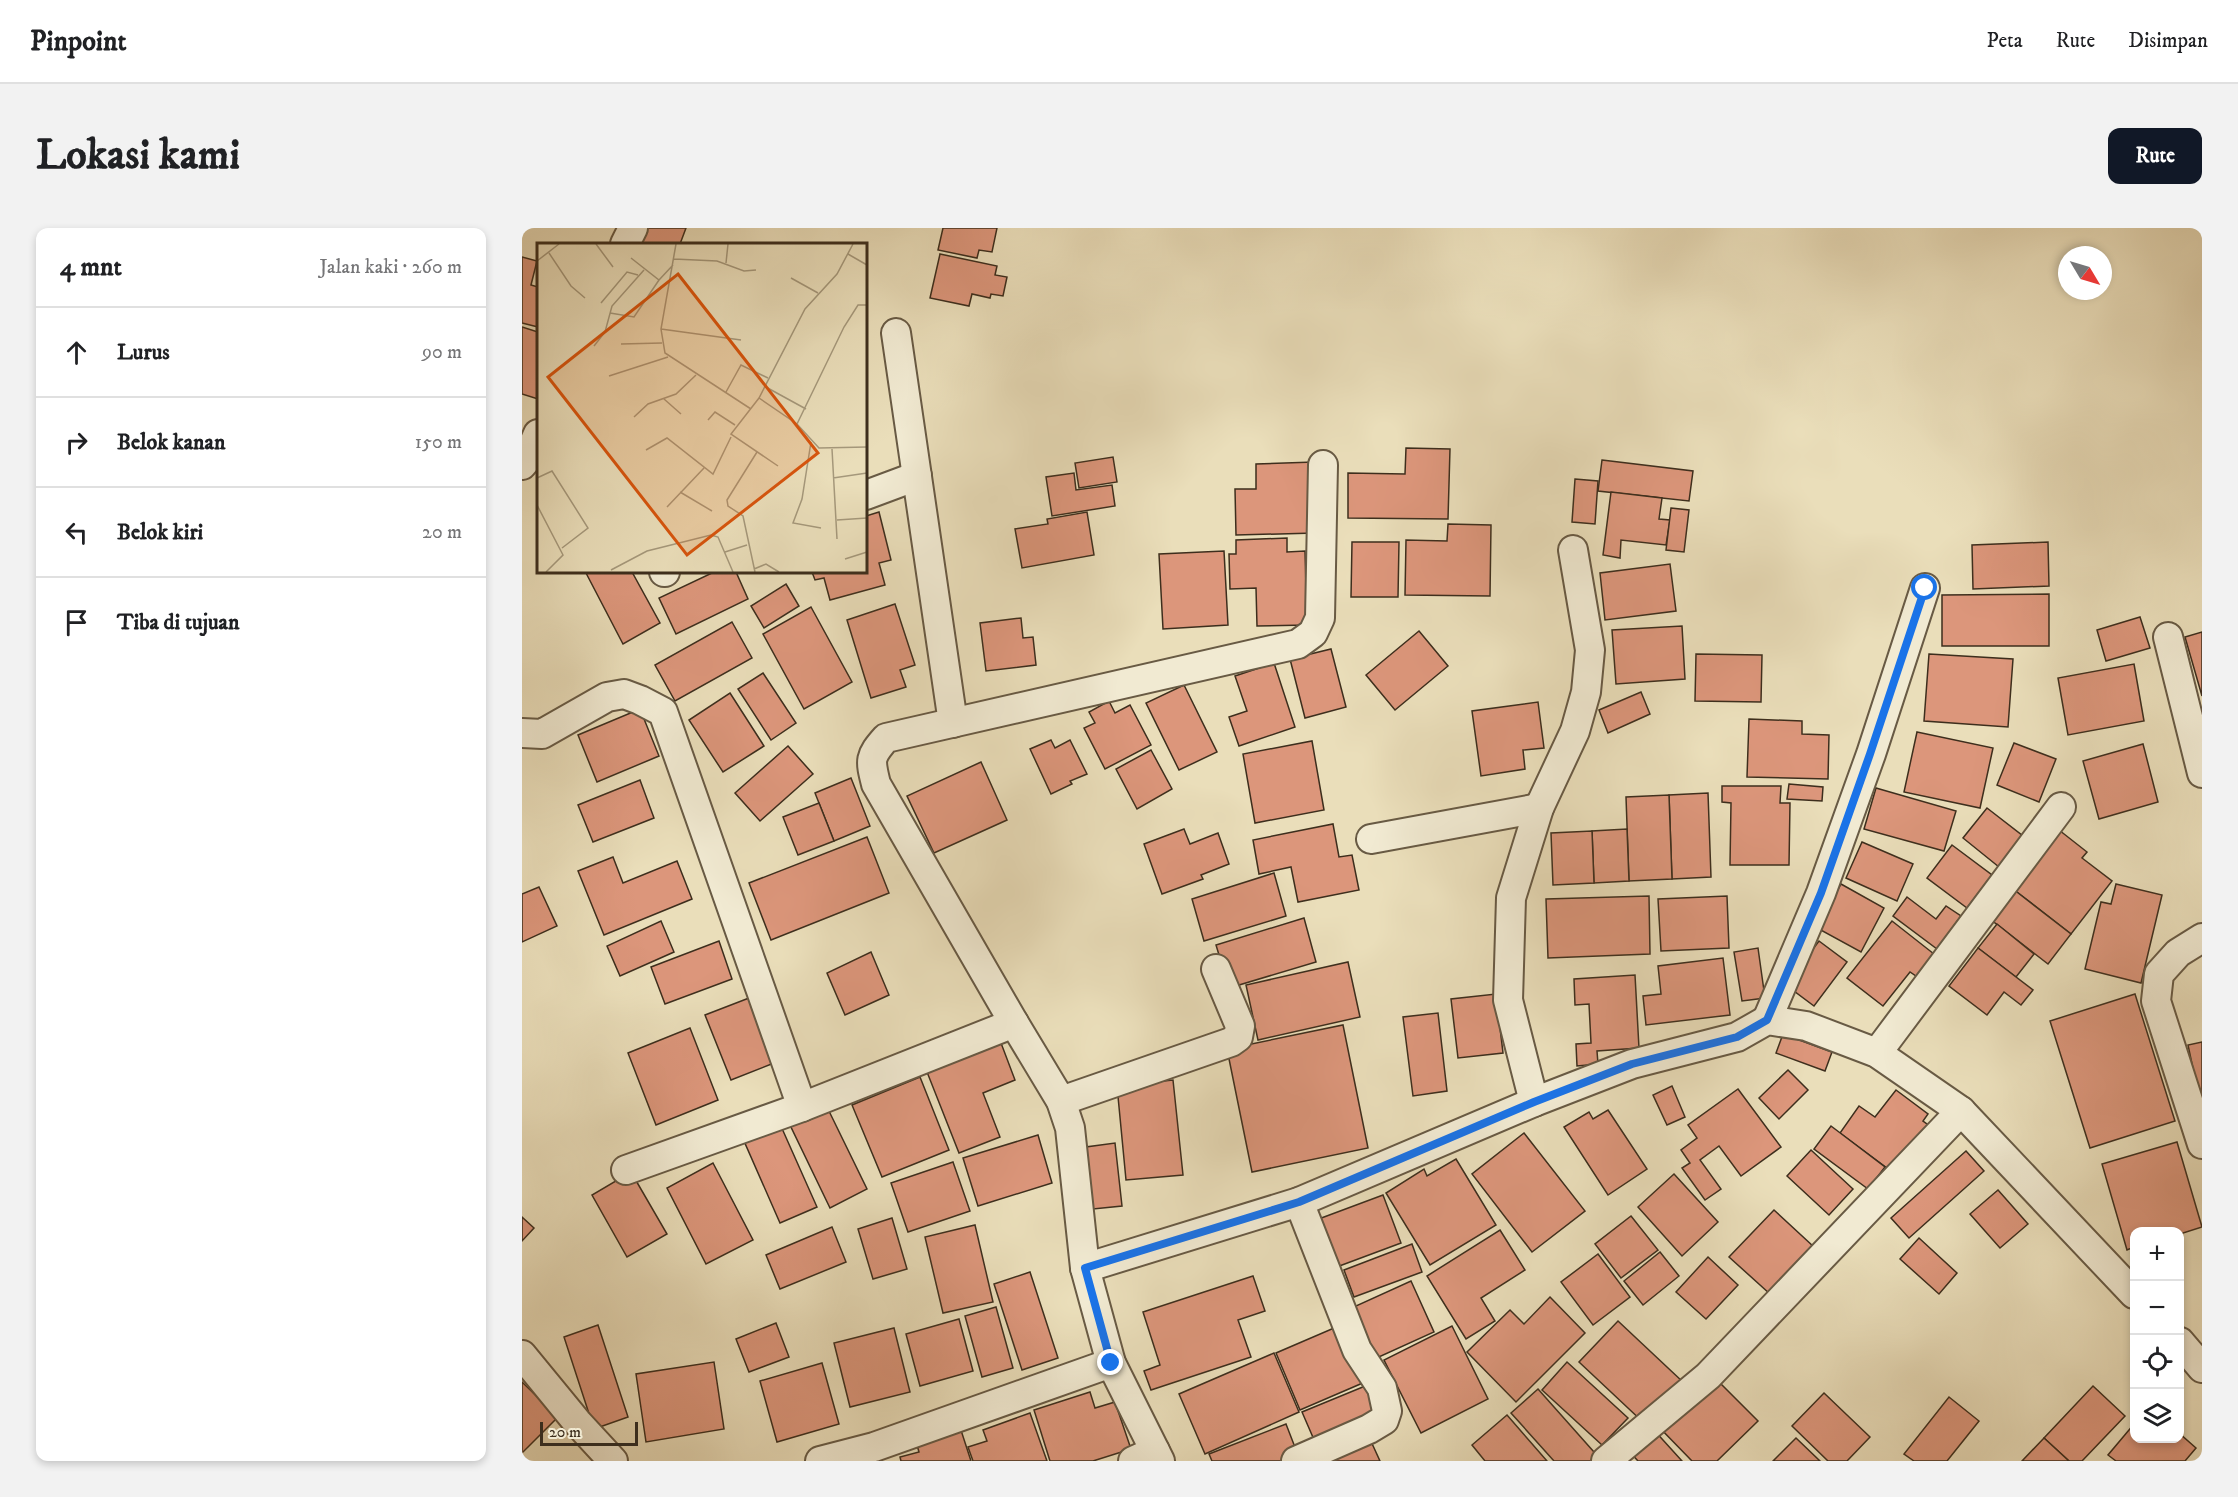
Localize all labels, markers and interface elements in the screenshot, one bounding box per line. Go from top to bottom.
text: Pinpoint [30,24,126,59]
text: Peta [1987,28,2023,54]
text: Rute [2056,28,2095,54]
text: Disimpan [2128,28,2208,54]
button: Rute [2108,128,2202,184]
text: Lokasi kami [36,130,240,182]
inset map [537,243,867,573]
north arrow [2058,246,2112,300]
text: 4 mnt [60,251,122,284]
text: Jalan kaki · 260 m [320,255,462,280]
icon: ahead [60,336,93,369]
text: Lurus [117,339,170,366]
text: 90 m [422,340,462,365]
icon: right [60,426,93,459]
text: Belok kanan [117,429,225,456]
text: 150 m [415,430,462,455]
icon: left [60,516,93,549]
text: Belok kiri [117,519,203,546]
text: 20 m [422,520,462,545]
route start [1911,574,1937,600]
icon: arrive [60,606,93,639]
text: Tiba di tujuan [117,609,239,636]
map controls [2130,1227,2184,1443]
button: + [2130,1227,2184,1281]
button: − [2130,1281,2184,1335]
button: locate [2130,1335,2184,1389]
route end [1097,1349,1123,1375]
button: layers [2130,1389,2184,1443]
scale bar [540,1419,638,1446]
text: 20 m [549,1422,581,1442]

